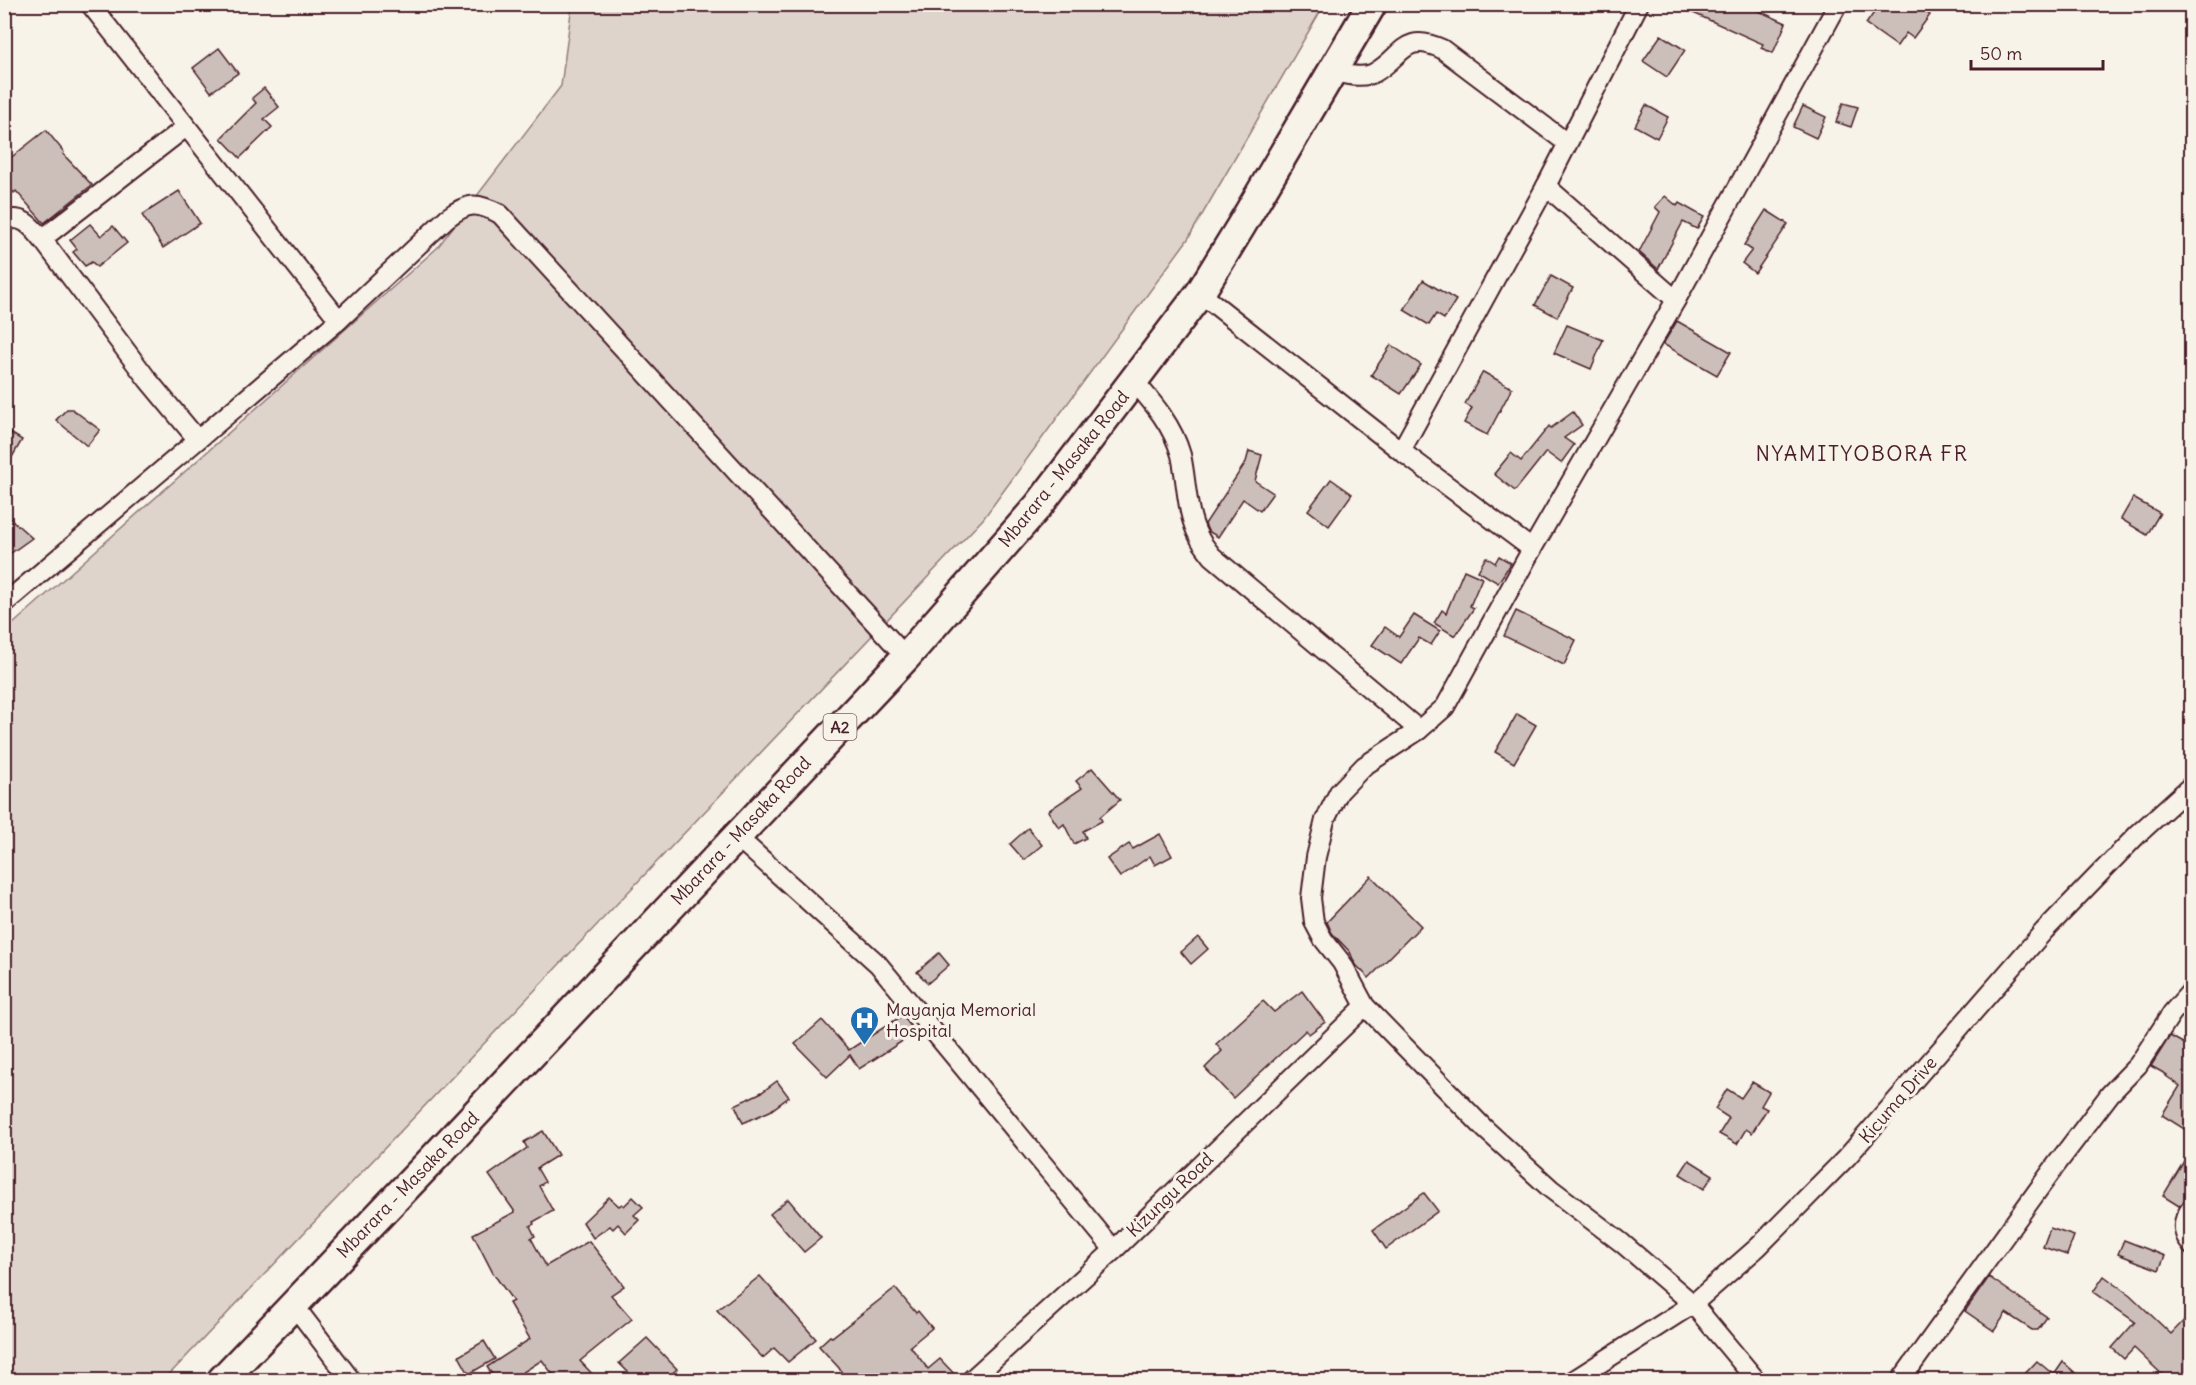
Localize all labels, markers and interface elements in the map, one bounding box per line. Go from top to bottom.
scale bar [1971,33,2103,71]
text: 50 m [1980,42,2022,65]
street label: Mbarara - Masaka Road [993,385,1134,552]
district label: NYAMITYOBORA FR [1755,440,1969,467]
road number: A2 [824,714,856,740]
street label: Mbarara - Masaka Road [666,751,816,910]
place label: Mayanja Memorial Hospital [886,998,1036,1042]
hospital icon: Mayanja Memorial Hospital [849,1004,881,1046]
street label: Kicuma Drive [1854,1051,1942,1148]
street label: Mbarara - Masaka Road [332,1106,484,1263]
street label: Kizungu Road [1121,1147,1218,1242]

